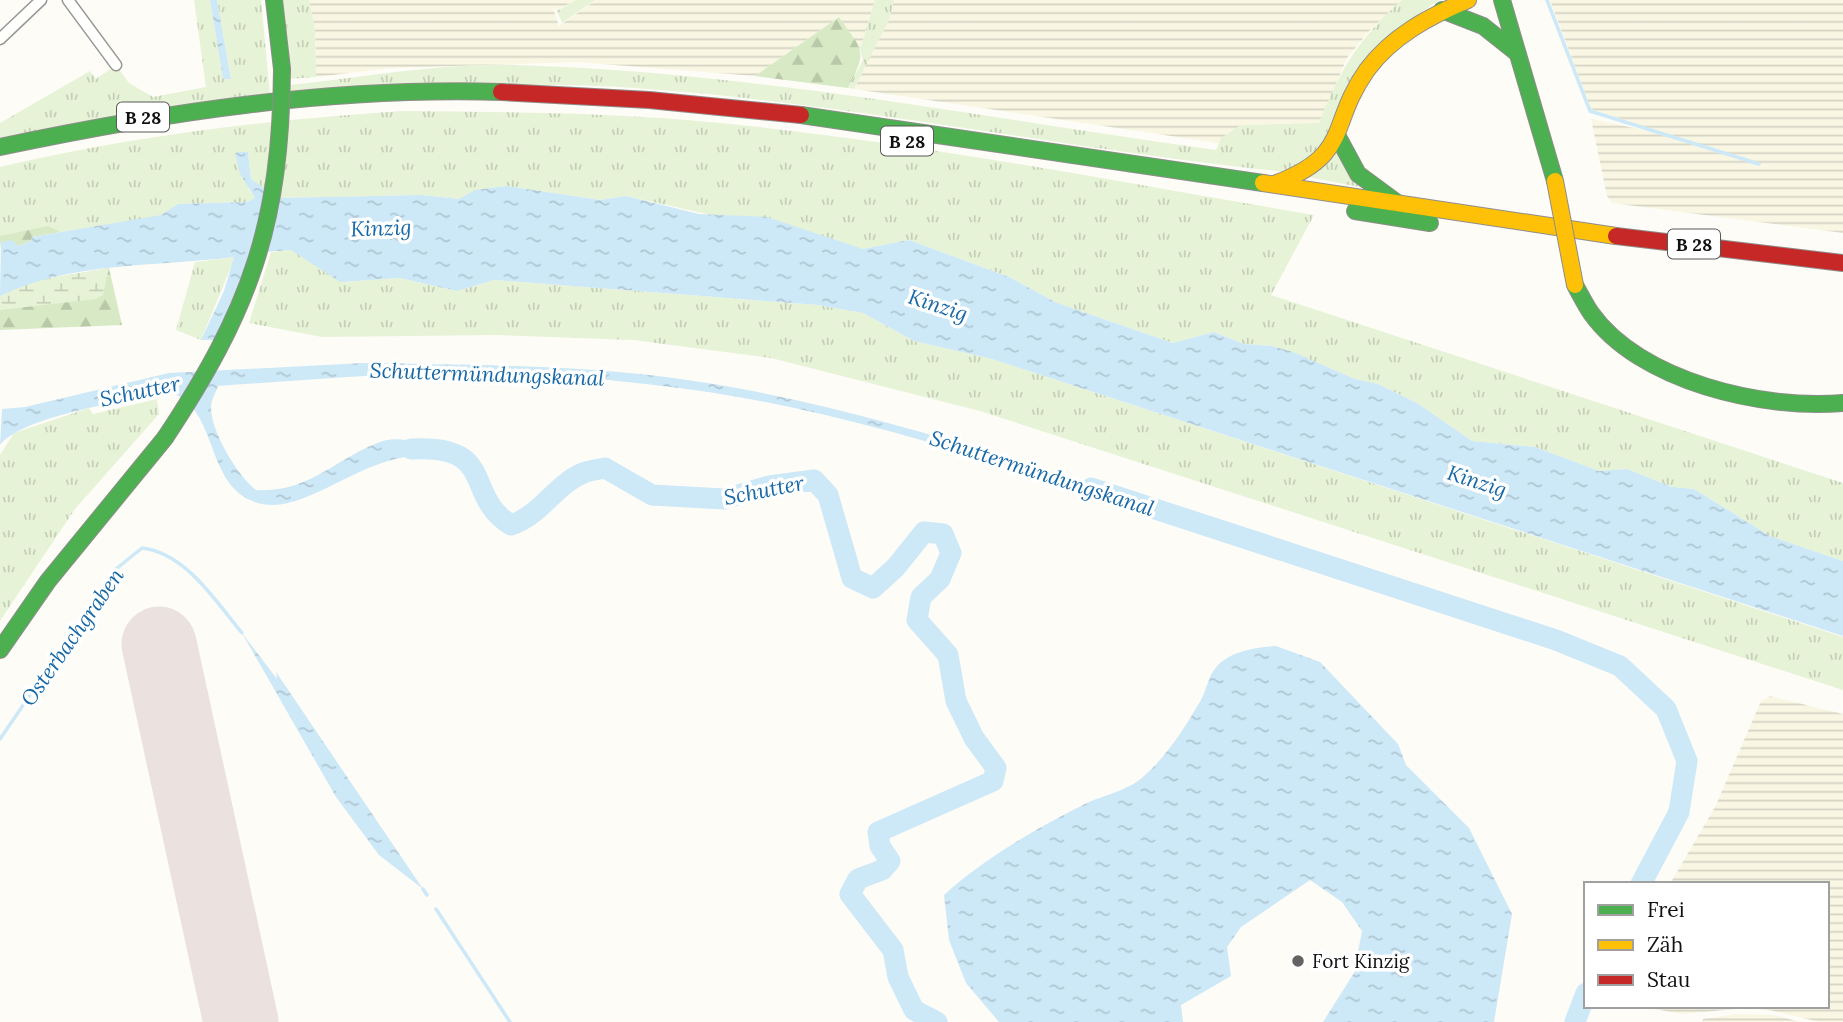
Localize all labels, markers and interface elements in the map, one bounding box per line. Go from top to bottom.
road number: B 28 [117,103,169,132]
road number: B 28 [881,126,933,156]
water label: Kinzig [350,213,412,243]
road number: B 28 [1668,230,1720,258]
water label: Kinzig [905,283,971,327]
water label: Schuttermündungskanal [369,356,605,392]
water label: Schutter [98,369,183,413]
water label: Schuttermündungskanal [926,424,1158,522]
water label: Kinzig [1444,459,1510,503]
water label: Schutter [722,469,807,511]
water label: Osterbachgraben [14,563,130,711]
legend [1584,882,1829,1008]
text: Frei [1647,896,1685,923]
text: Zäh [1647,931,1683,958]
place label: Fort Kinzig [1312,949,1410,973]
marker: Fort Kinzig [1290,953,1306,969]
text: Stau [1647,966,1690,993]

